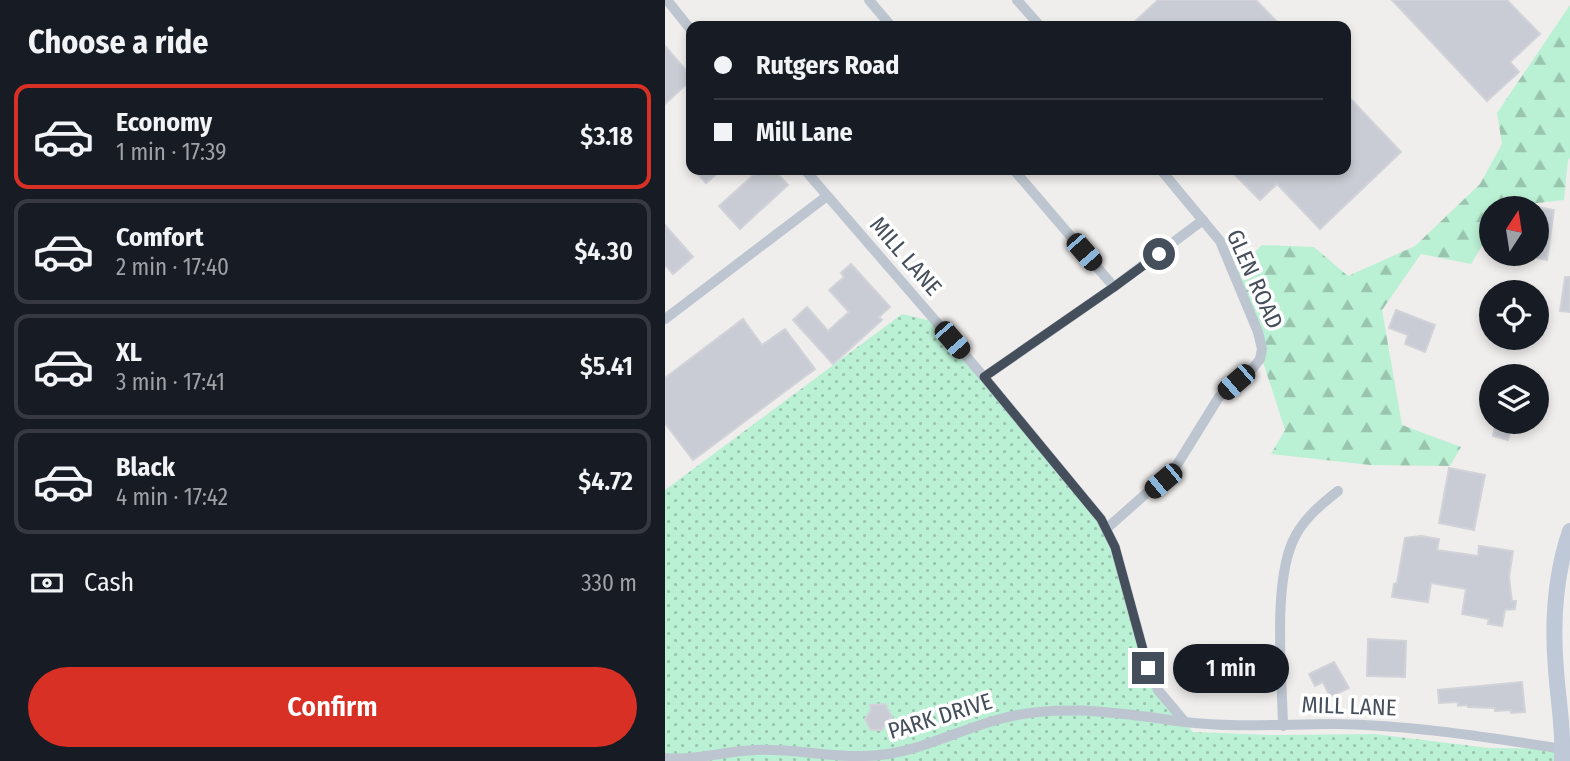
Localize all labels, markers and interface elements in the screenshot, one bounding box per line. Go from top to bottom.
text: Choose a ride [28,23,209,61]
text: Rutgers Road [756,50,899,81]
icon: car [32,105,95,168]
text: Economy [116,107,212,138]
text: Mill Lane [756,117,853,148]
text: $3.18 [580,121,633,152]
text: 1 min · 17:39 [116,138,226,166]
north arrow [1479,196,1549,266]
map controls [1479,196,1549,434]
street label: MILL LANE [864,211,948,301]
icon: car [32,220,95,283]
text: Comfort [116,222,204,253]
street label: GLEN ROAD [1221,225,1289,333]
car [1063,229,1106,275]
text: $4.30 [575,236,633,267]
route start [1143,238,1175,270]
text: 2 min · 17:40 [116,253,229,281]
button: locate [1479,280,1549,350]
car [931,317,974,363]
icon: car [32,335,95,398]
text: XL [116,337,142,368]
text: $5.41 [580,351,633,382]
car [1214,360,1259,404]
button: layers [1479,364,1549,434]
text: 3 min · 17:41 [116,368,225,396]
icon: car [32,450,95,513]
text: Black [116,452,175,483]
car [1141,459,1186,503]
text: $4.72 [578,466,633,497]
text: 4 min · 17:42 [116,483,228,511]
icon: cash [28,564,66,602]
text: Cash [84,567,134,598]
text: 330 m [581,569,637,597]
callout: 1 min [1173,644,1288,692]
route end [1132,652,1164,684]
text: 1 min [1206,654,1256,682]
button: Confirm [28,667,637,747]
street label: PARK DRIVE [885,687,995,745]
street label: MILL LANE [1301,690,1397,722]

